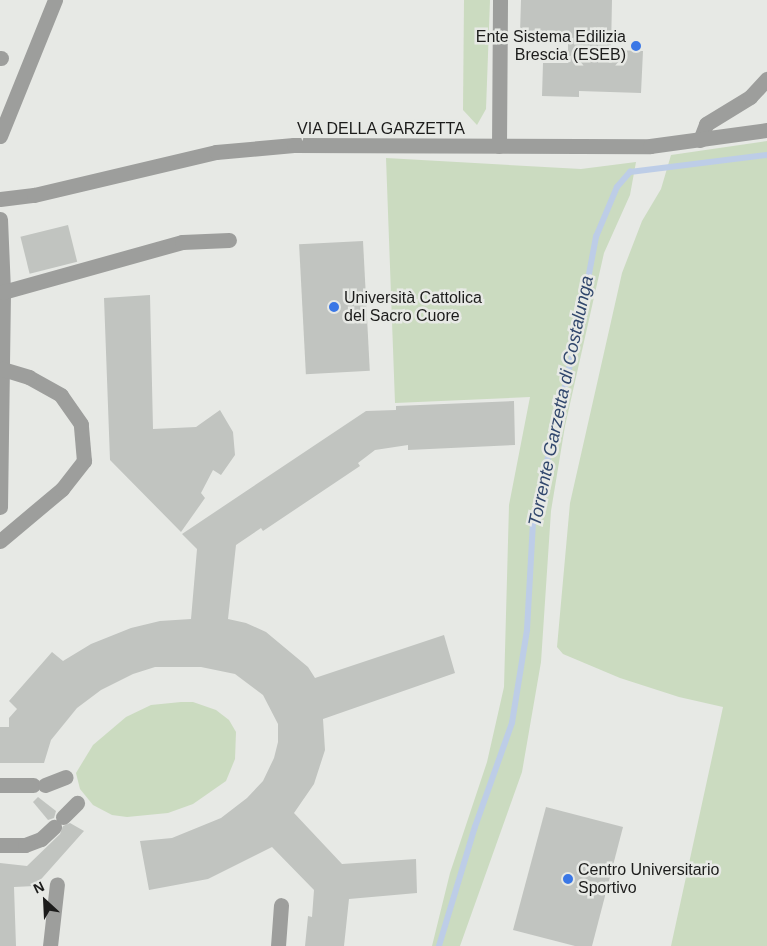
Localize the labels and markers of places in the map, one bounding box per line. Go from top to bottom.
place label: Ente Sistema Edilizia Brescia (ESEB) [476,27,626,65]
marker: Ente Sistema Edilizia Brescia (ESEB) [630,40,642,52]
place label: Università Cattolica del Sacro Cuore [344,288,482,326]
marker: Università Cattolica del Sacro Cuore [328,301,340,313]
place label: Centro Universitario Sportivo [578,860,719,898]
marker: Centro Universitario Sportivo [562,873,574,885]

